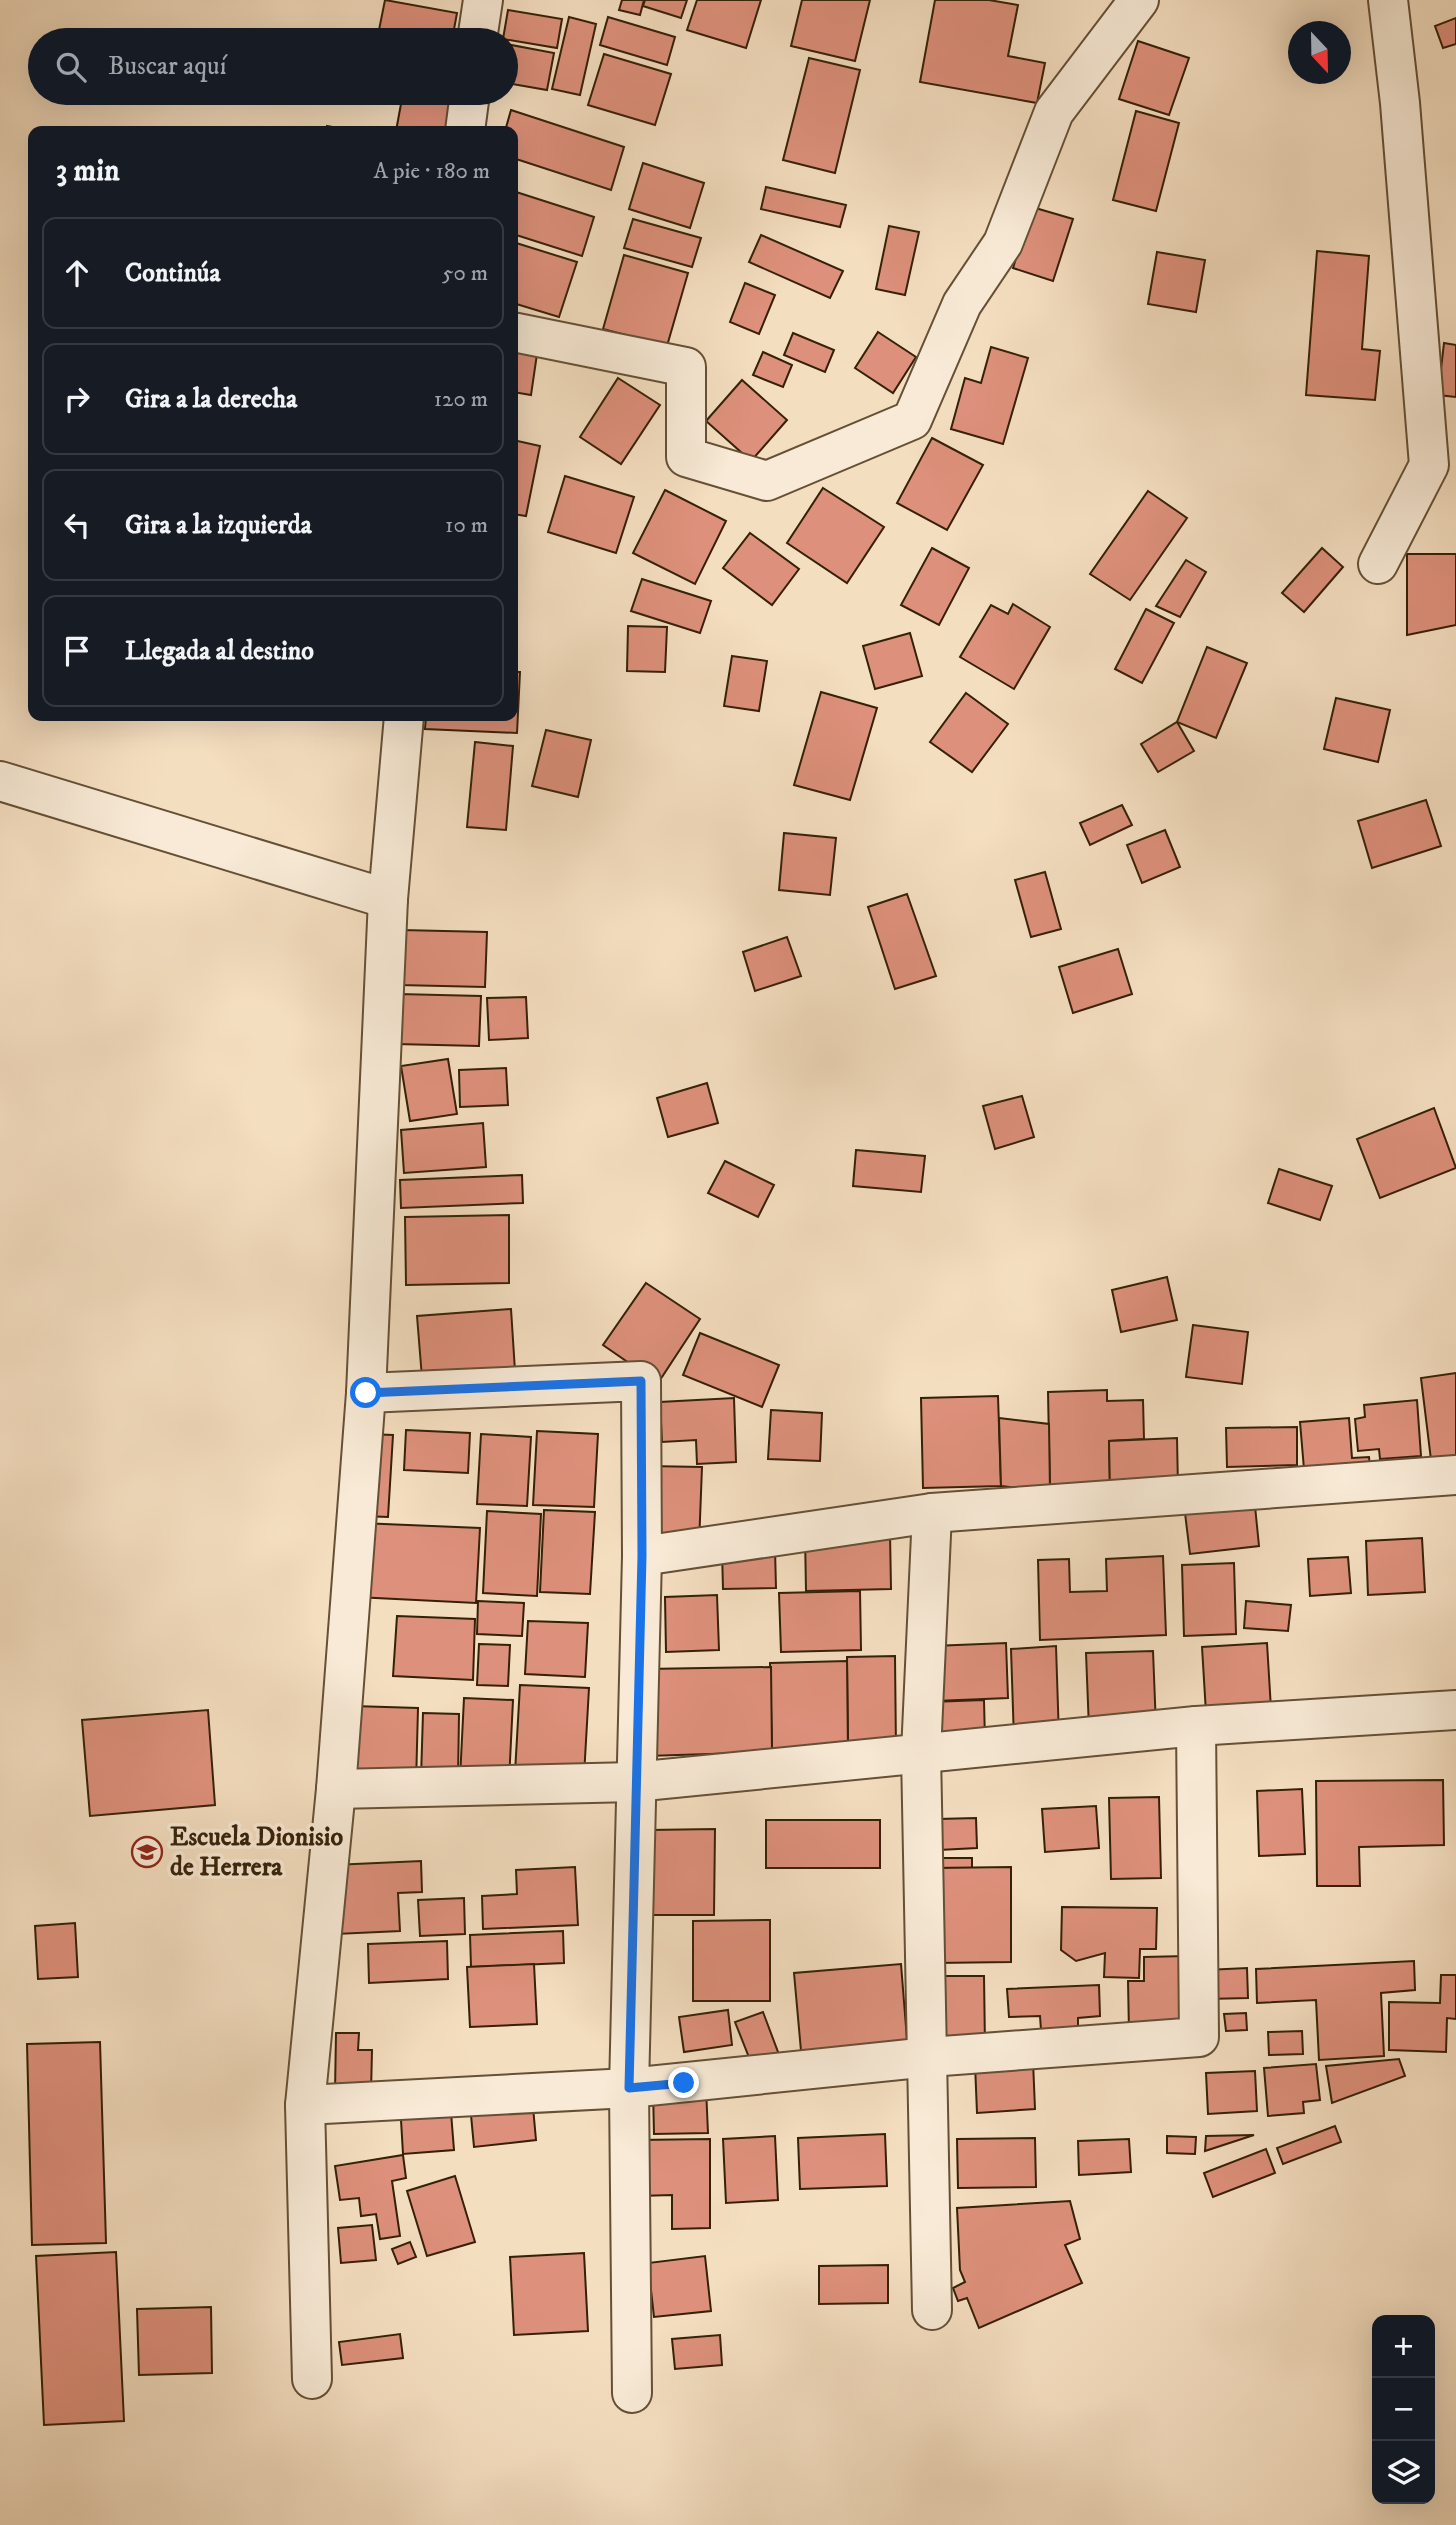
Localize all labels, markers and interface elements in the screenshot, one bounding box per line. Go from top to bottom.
north arrow [1288,21,1351,84]
search box [28,28,518,105]
icon: search [52,48,90,86]
text: Buscar aquí [108,50,226,83]
text: 3 min [56,153,120,190]
text: A pie · 180 m [373,157,490,186]
icon: ahead [58,254,96,292]
text: Continúa [125,257,220,290]
text: 50 m [442,259,488,288]
icon: right [58,380,96,418]
text: Gira a la derecha [125,383,297,416]
text: 120 m [434,385,488,414]
icon: left [58,506,96,544]
text: Gira a la izquierda [125,509,312,542]
text: 10 m [445,511,488,540]
icon: arrive [58,632,96,670]
text: Llegada al destino [125,635,314,668]
route start [350,1377,381,1408]
place label: Escuela Dionisio de Herrera [170,1821,343,1884]
school or university icon: Escuela Dionisio de Herrera [130,1835,164,1869]
route end [668,2067,699,2098]
map controls [1372,2315,1435,2504]
button: + [1372,2315,1435,2378]
button: − [1372,2378,1435,2441]
button: layers [1372,2441,1435,2504]

